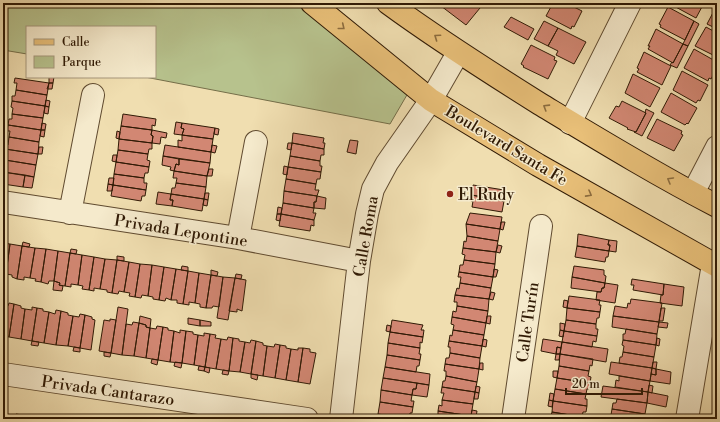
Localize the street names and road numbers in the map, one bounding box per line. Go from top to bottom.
street label: Boulevard Santa Fe [441,101,571,190]
street label: Calle Roma [349,193,383,278]
street label: Privada Lepontine [113,211,249,251]
street label: Calle Turín [512,280,544,364]
street label: Privada Cantarazo [40,372,176,410]

